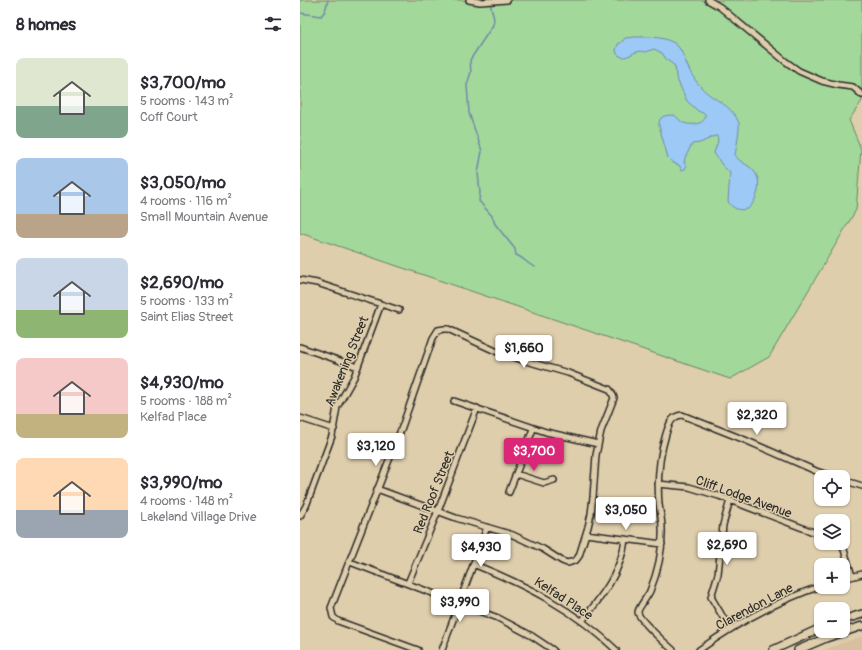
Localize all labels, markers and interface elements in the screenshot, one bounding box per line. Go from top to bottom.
icon: filters [262,13,284,35]
text: 8 homes [16,14,76,35]
text: $3,700/mo [140,72,226,93]
icon: home [48,74,96,122]
text: 5 rooms · 143 m² [140,93,234,109]
text: Coff Court [140,109,198,125]
text: $3,050/mo [140,172,226,193]
icon: home [48,174,96,222]
text: 4 rooms · 116 m² [140,193,232,209]
text: Small Mountain Avenue [140,209,268,225]
text: $2,690/mo [140,272,224,293]
icon: home [48,274,96,322]
text: 5 rooms · 133 m² [140,293,233,309]
text: Saint Elias Street [140,309,233,325]
street label: Awakening Street [322,313,373,409]
pin: $1,660 [491,335,557,369]
text: $1,660 [504,340,544,356]
text: $4,930/mo [140,372,224,393]
icon: home [48,374,96,422]
text: 5 rooms · 188 m² [140,393,232,409]
pin: $2,320 [724,402,790,436]
text: $2,320 [736,407,778,423]
text: Kelfad Place [140,409,207,425]
pin: $3,120 [343,433,409,467]
text: $3,120 [357,438,395,454]
pin: $3,700 [501,438,567,472]
text: $3,700 [513,443,555,459]
street label: Red Roof Street [410,448,458,536]
map controls [814,470,850,638]
button: locate [814,470,850,506]
text: $3,990/mo [140,472,222,493]
street label: Cliff Lodge Avenue [693,472,794,522]
icon: home [48,474,96,522]
text: 4 rooms · 148 m² [140,493,233,509]
pin: $3,050 [593,497,659,531]
text: $3,050 [605,502,647,518]
text: Lakeland Village Drive [140,509,256,525]
button: layers [814,514,850,550]
pin: $2,690 [694,532,760,566]
pin: $4,930 [448,534,514,568]
text: $2,690 [707,537,747,553]
text: $4,930 [461,539,501,555]
button: + [814,558,850,594]
street label: Kelfad Place [531,574,596,624]
street label: Clarendon Lane [713,580,796,634]
pin: $3,990 [427,589,493,623]
text: $3,990 [440,594,480,610]
button: − [814,602,850,638]

